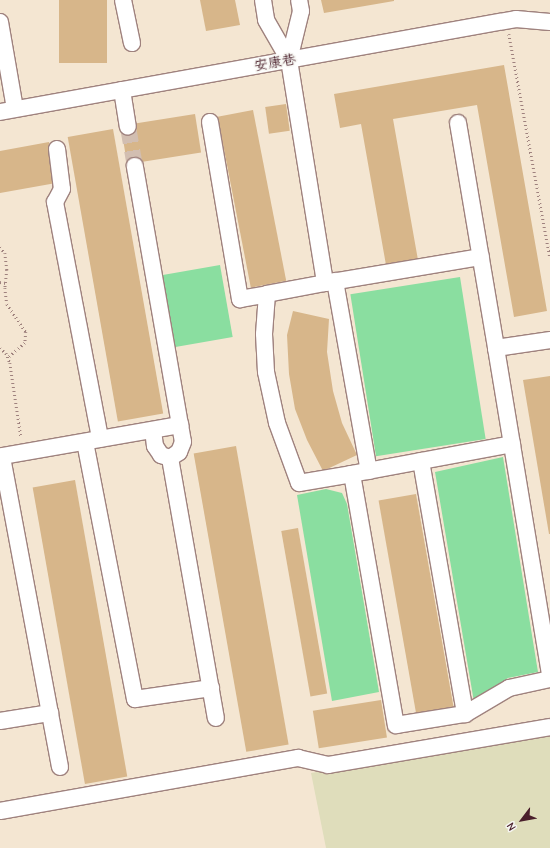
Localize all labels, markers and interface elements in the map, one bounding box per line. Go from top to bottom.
street label: 安康巷 [253,51,297,75]
north arrow [502,800,542,840]
text: N [504,820,519,833]

